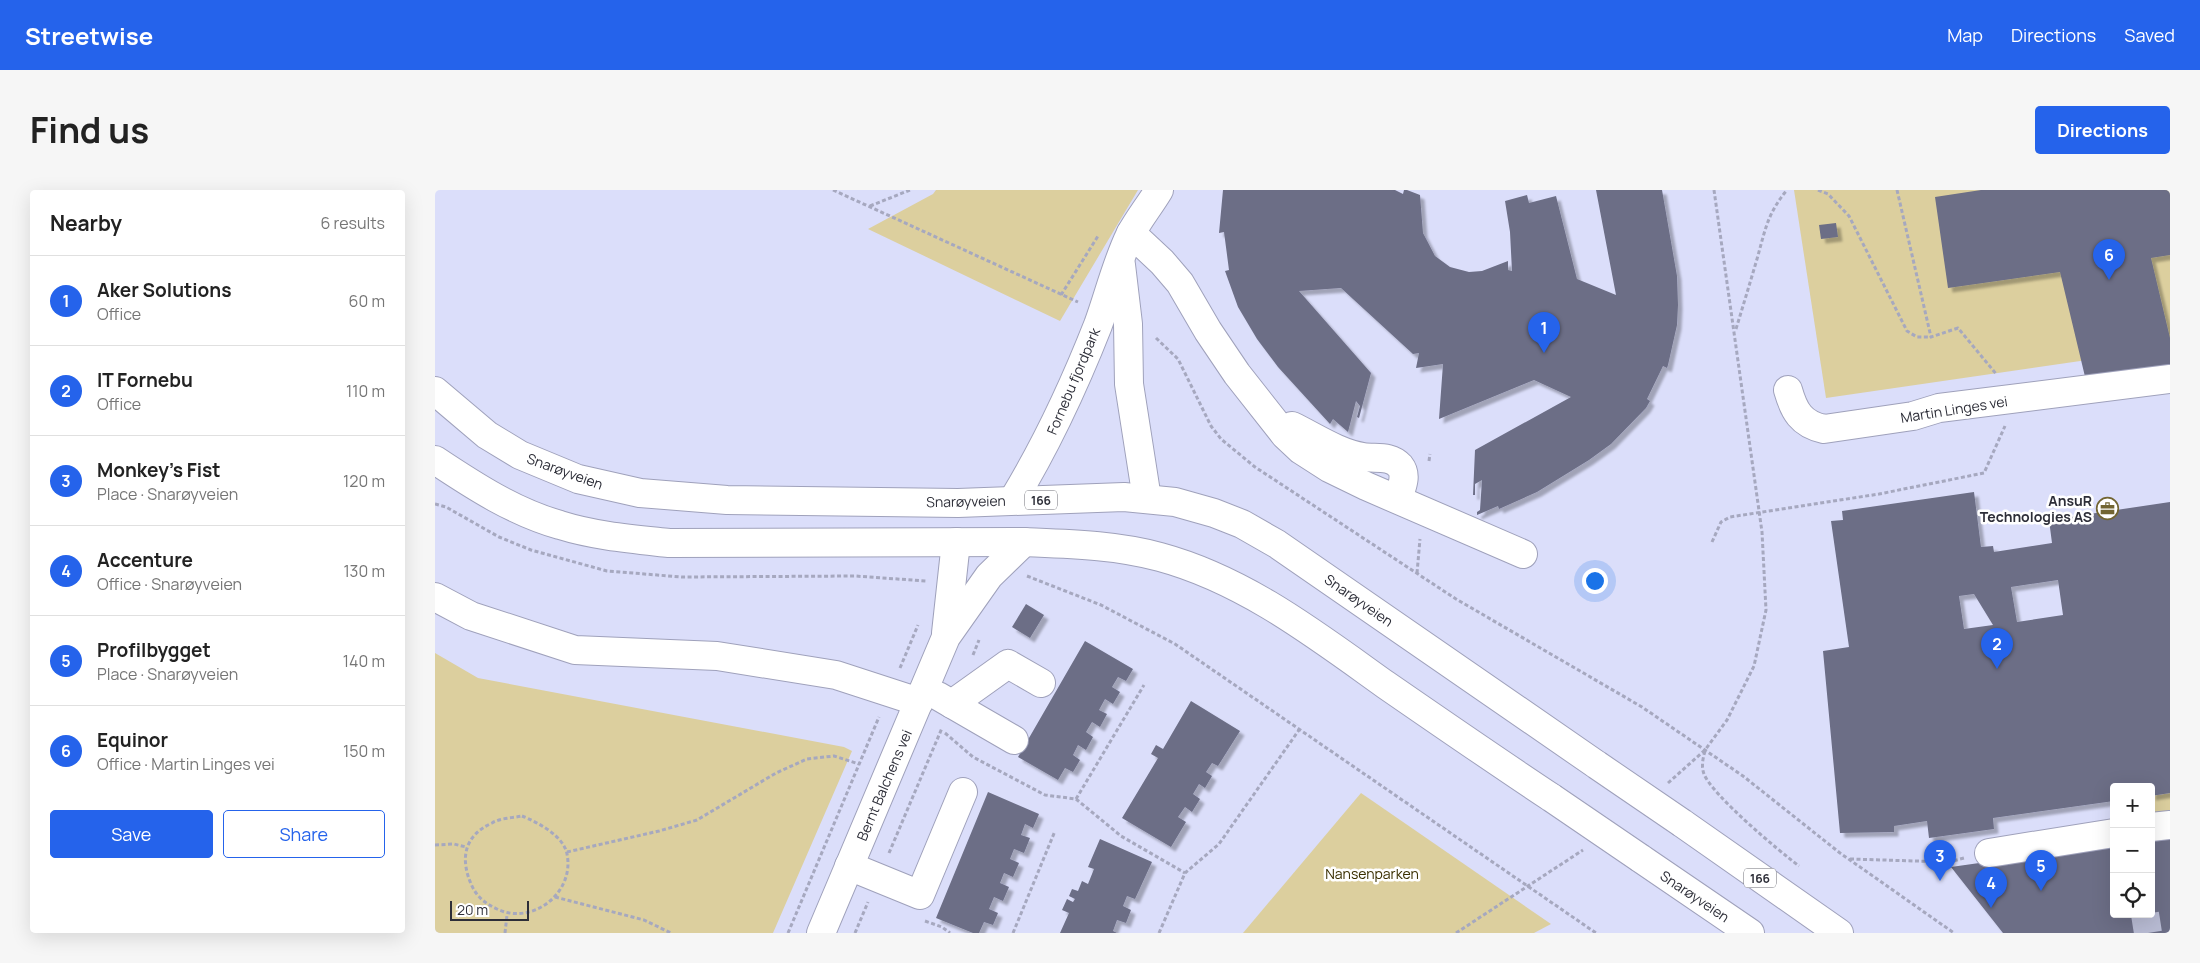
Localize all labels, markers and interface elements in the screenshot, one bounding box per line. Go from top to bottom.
text: Streetwise [25,19,153,52]
text: Map [1947,23,1983,47]
text: Directions [2011,23,2096,47]
text: Saved [2124,23,2175,47]
text: Find us [30,106,149,154]
button: Directions [2035,106,2170,154]
text: Nearby [50,209,122,237]
text: 6 results [320,212,385,234]
pin: 6 [2093,239,2125,280]
text: Aker Solutions [97,277,232,303]
text: 1 [62,290,70,312]
text: 60 m [349,290,385,312]
text: Office [97,303,141,325]
pin: 1 [1528,312,1560,353]
street label: Fornebu fjordpark [1042,324,1104,437]
text: IT Fornebu [97,367,193,393]
text: 2 [61,380,71,402]
text: 110 m [346,380,385,402]
street label: Martin Linges vei [1899,391,2009,427]
text: Office [97,393,141,415]
street label: Snarøyveien [524,448,606,494]
text: Monkey’s Fist [97,457,221,483]
text: 3 [61,470,71,492]
text: 120 m [343,470,385,492]
text: Place · Snarøyveien [97,483,238,505]
road number: 166 [1025,490,1057,510]
street label: Snarøyveien [926,491,1006,511]
place label: AnsuR Technologies AS [1980,491,2092,526]
office icon: AnsuR Technologies AS [2096,496,2120,520]
text: Accenture [97,547,193,573]
text: 4 [61,560,71,582]
text: 130 m [343,560,385,582]
your location [1582,568,1608,594]
street label: Snarøyveien [1321,569,1397,631]
text: Office · Snarøyveien [97,573,242,595]
pin: 2 [1981,628,2013,669]
text: Profilbygget [97,637,211,663]
text: 5 [61,650,71,672]
text: 140 m [343,650,385,672]
text: Place · Snarøyveien [97,663,238,685]
text: Equinor [97,727,168,753]
street label: Bernt Balchens vei [852,727,916,843]
text: 6 [61,740,71,762]
text: 150 m [343,740,385,762]
text: Office · Martin Linges vei [97,753,275,775]
map controls [2110,783,2155,918]
button: + [2110,783,2155,828]
button: Save [50,810,213,858]
button: Share [223,810,385,858]
button: − [2110,828,2155,873]
pin: 3 [1924,840,1956,881]
pin: 5 [2025,850,2057,891]
park label: Nansenparken [1325,864,1419,883]
street label: Snarøyveien [1657,866,1733,926]
pin: 4 [1975,867,2007,908]
road number: 166 [1744,868,1776,888]
button: locate [2110,873,2155,918]
scale bar [450,898,529,921]
text: 20 m [457,900,488,919]

